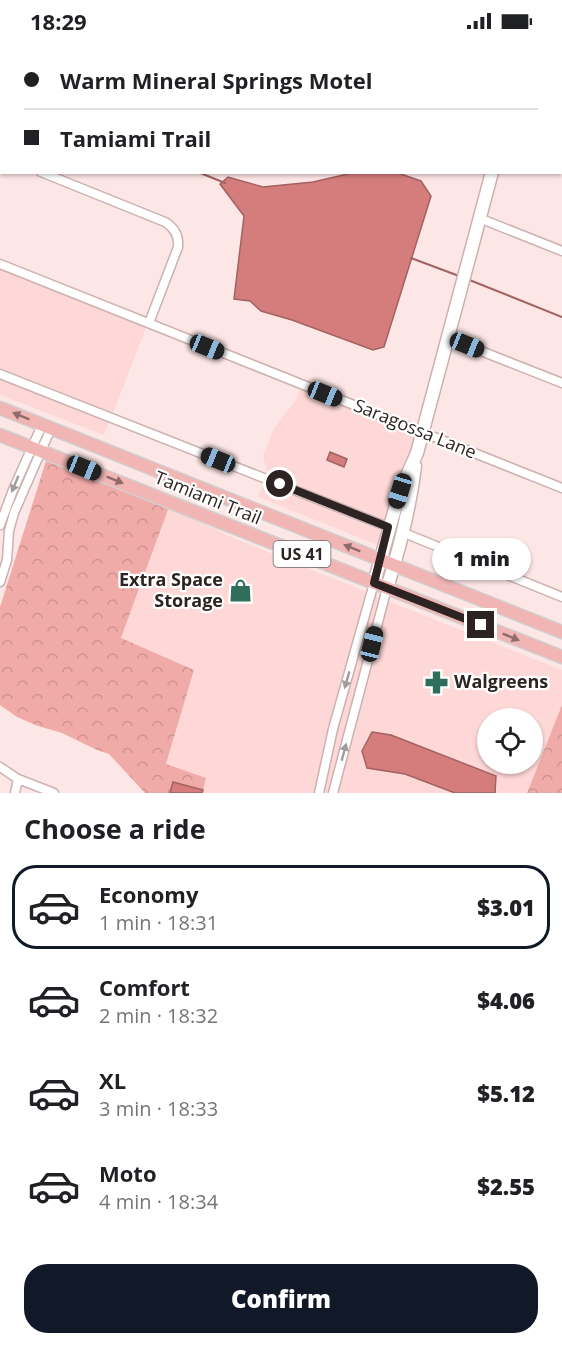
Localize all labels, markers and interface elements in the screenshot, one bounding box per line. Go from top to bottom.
text: 18:29 [30,6,87,36]
text: Warm Mineral Springs Motel [60,65,372,95]
text: Tamiami Trail [60,123,211,153]
car [447,330,487,360]
car [187,332,227,362]
car [305,379,345,409]
street label: Saragossa Lane [351,393,480,464]
one-way arrow [12,411,30,421]
car [198,445,238,475]
car [64,453,104,483]
street label: Tamiami Trail [151,465,265,529]
route start [266,470,293,497]
car [386,471,414,511]
one-way arrow [10,476,20,494]
one-way arrow [106,476,124,486]
callout: 1 min [432,538,530,580]
road number: US 41 [274,541,330,567]
one-way arrow [342,543,360,553]
text: 1 min [453,545,510,572]
place label: Extra Space Storage [119,567,223,612]
shop icon: Extra Space Storage [228,577,254,603]
route end [467,611,494,638]
car [359,624,385,664]
one-way arrow [502,633,520,642]
pharmacy icon: Walgreens [423,669,449,695]
place label: Walgreens [454,669,548,693]
one-way arrow [342,671,351,689]
map controls [477,708,543,774]
button: locate [477,708,543,774]
one-way arrow [339,743,349,761]
text: Choose a ride [24,810,206,847]
text: Economy [99,879,198,909]
icon: car [27,880,81,934]
text: $3.01 [477,892,535,922]
text: 1 min · 18:31 [99,909,218,936]
text: Comfort [99,972,190,1002]
icon: car [27,973,81,1027]
text: $4.06 [477,985,535,1015]
text: 2 min · 18:32 [99,1002,218,1029]
text: XL [99,1065,126,1095]
icon: car [27,1066,81,1120]
text: $5.12 [477,1078,535,1108]
text: 3 min · 18:33 [99,1095,218,1122]
text: Moto [99,1158,157,1188]
icon: car [27,1159,81,1213]
text: $2.55 [477,1171,535,1201]
text: 4 min · 18:34 [99,1188,218,1215]
button: Confirm [24,1264,538,1333]

